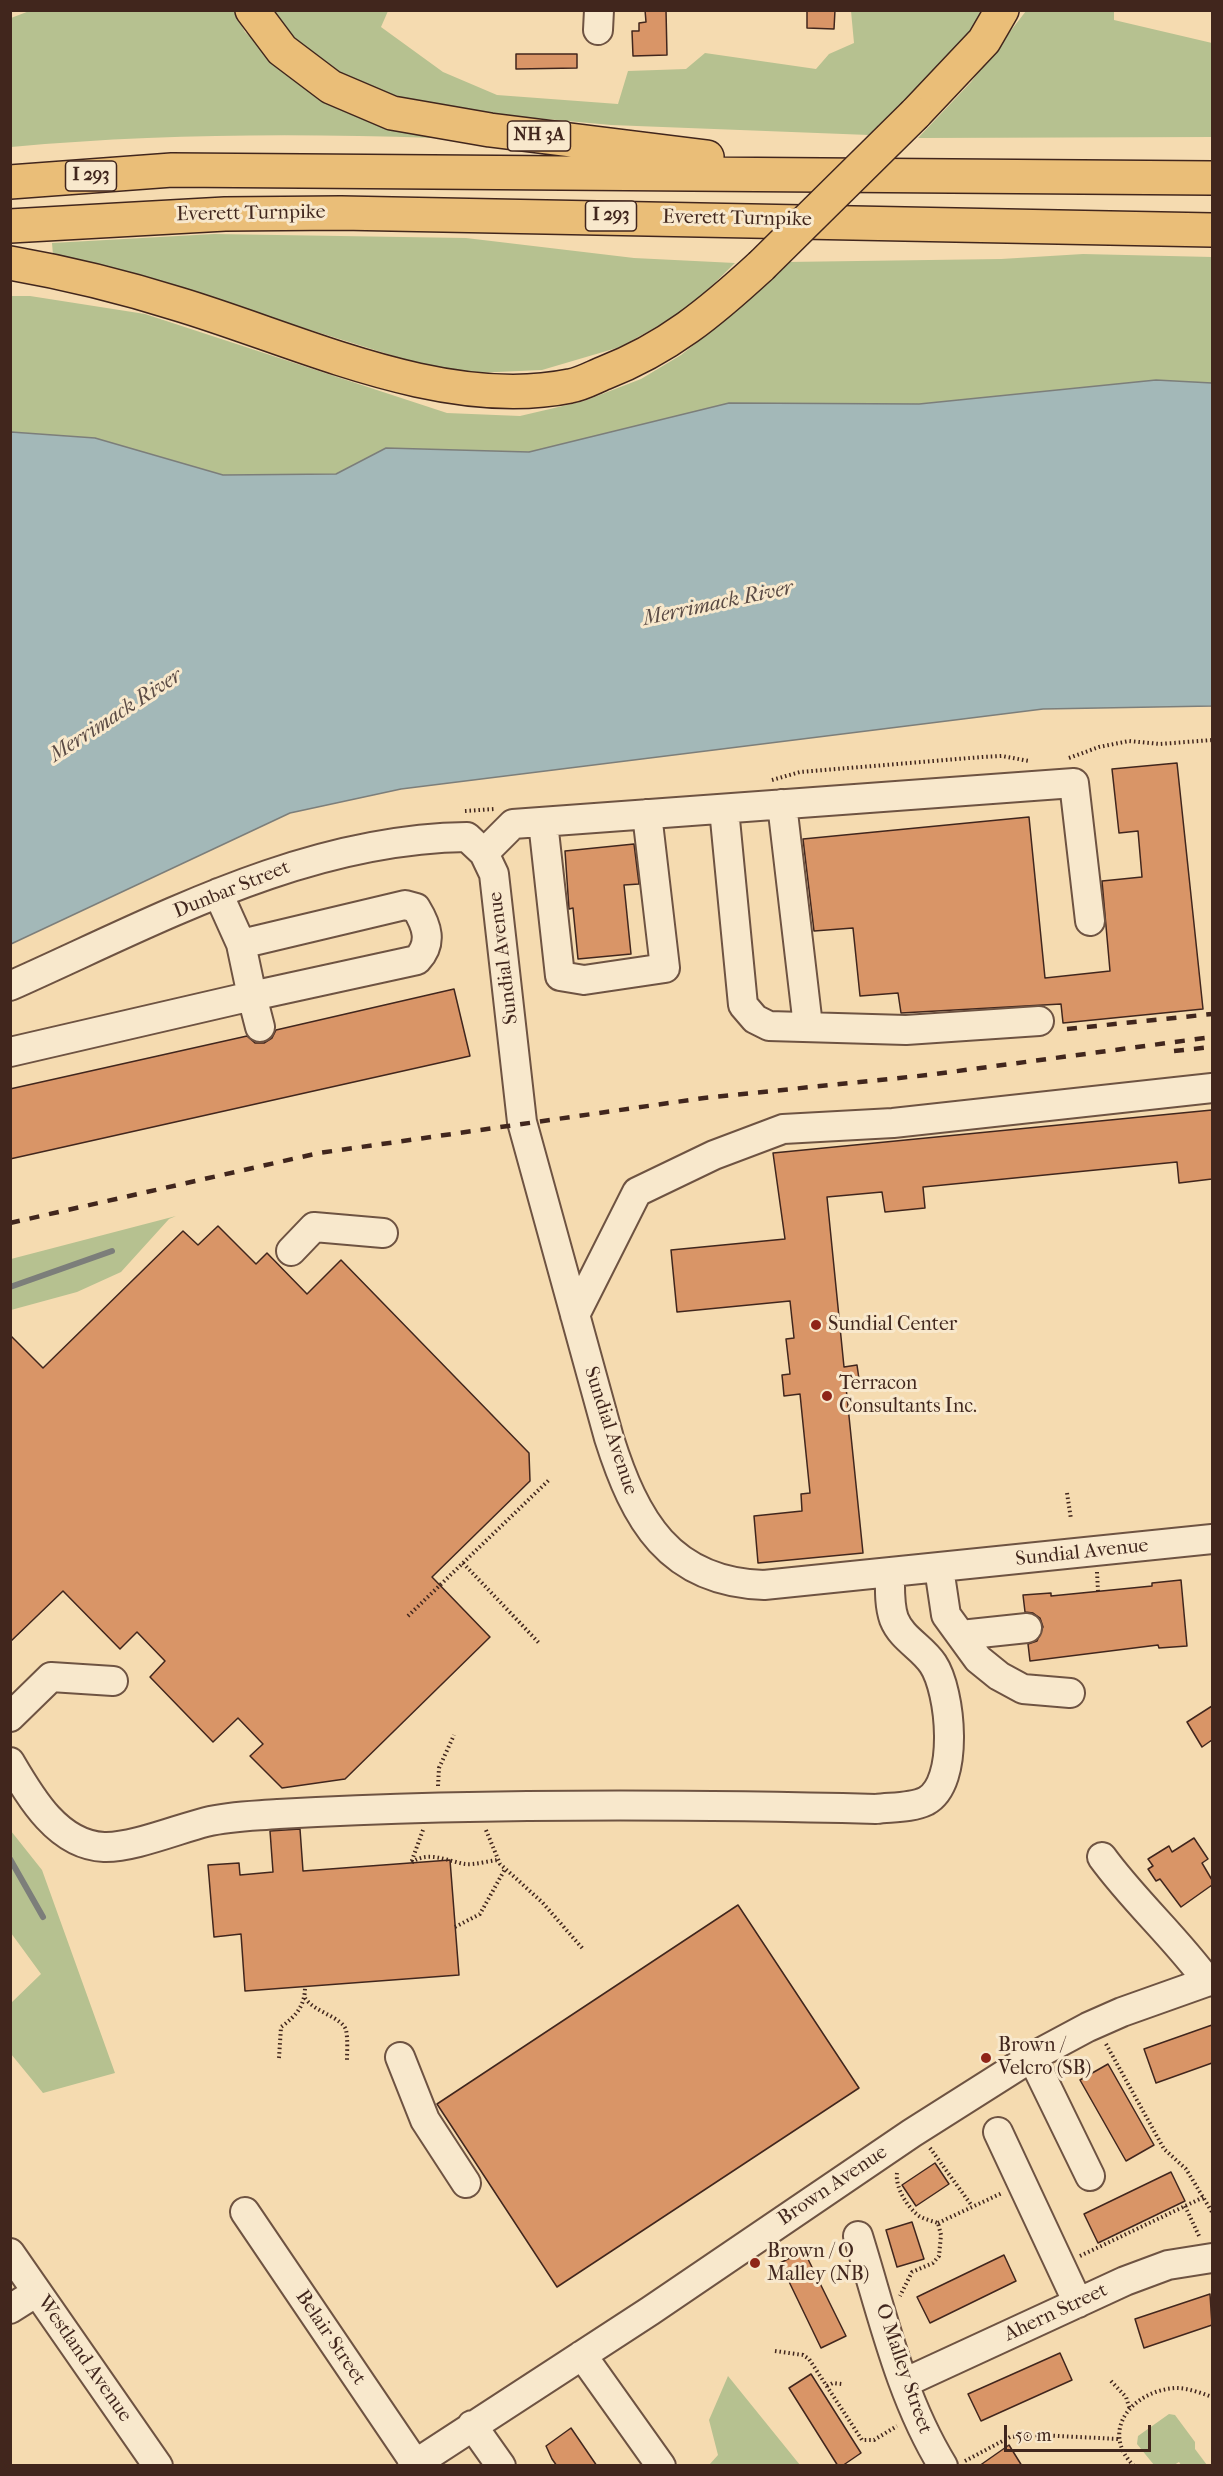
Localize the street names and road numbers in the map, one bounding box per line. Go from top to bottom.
road number: NH 3A [508,121,570,151]
road number: I 293 [66,161,116,191]
street label: Everett Turnpike [176,201,326,227]
road number: I 293 [586,201,636,231]
street label: Everett Turnpike [662,206,812,232]
street label: Dunbar Street [170,856,294,924]
street label: Sundial Avenue [484,890,524,1026]
street label: Sundial Avenue [578,1364,642,1498]
street label: Sundial Avenue [1014,1534,1150,1572]
street label: Brown Avenue [774,2141,892,2231]
street label: Ahern Street [1001,2279,1111,2347]
street label: Belair Street [290,2286,370,2390]
street label: Westland Avenue [32,2291,136,2427]
street label: O Malley Street [870,2301,936,2437]

